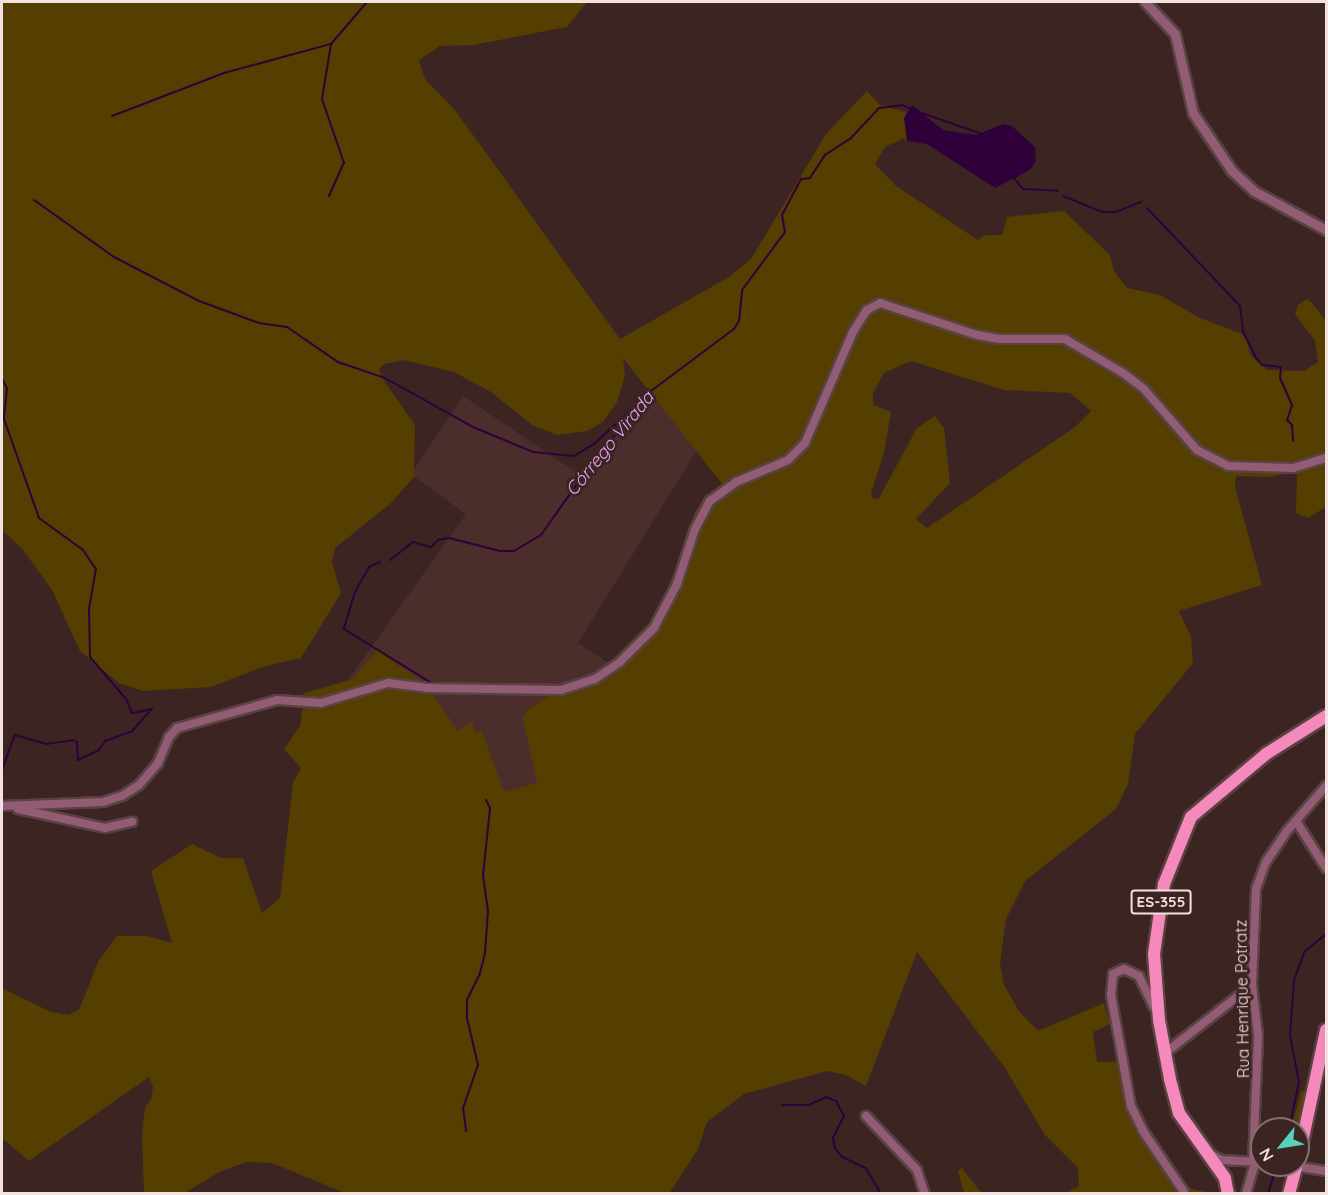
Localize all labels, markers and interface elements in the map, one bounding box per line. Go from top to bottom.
water label: Córrego Virada [561,387,659,501]
road number: ES-355 [1130,890,1192,914]
street label: Rua Henrique Potratz [1231,920,1253,1078]
north arrow [1250,1117,1310,1177]
text: N [1255,1145,1278,1165]

